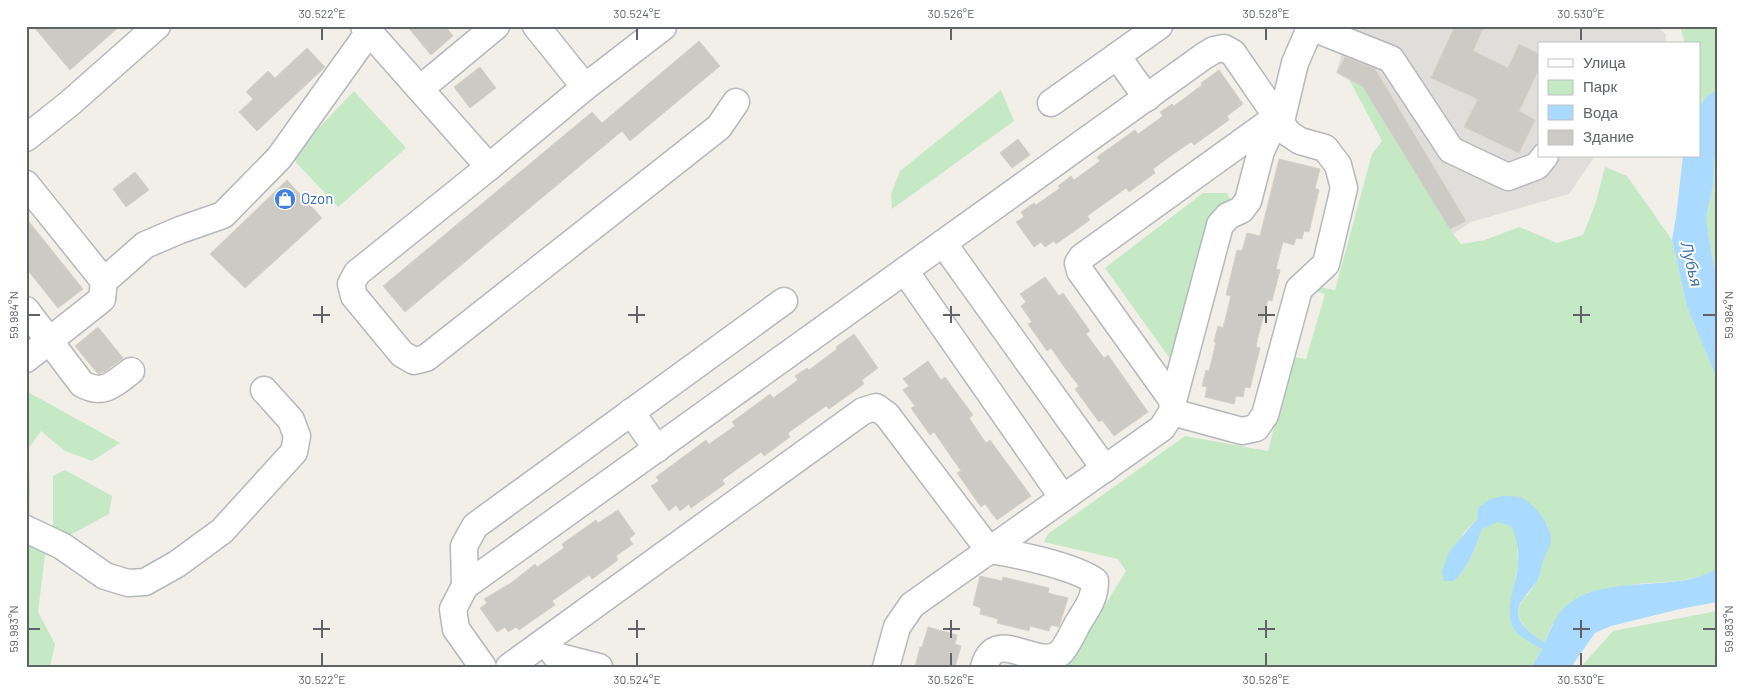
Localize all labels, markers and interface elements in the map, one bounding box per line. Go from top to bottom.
text: 30.522°E [298,6,346,20]
text: 30.524°E [613,6,661,20]
text: 30.526°E [928,6,974,20]
text: 30.528°E [1243,6,1289,20]
text: 30.530°E [1557,6,1605,20]
legend [1538,42,1700,158]
text: Улица [1583,53,1626,71]
text: Парк [1583,77,1617,95]
text: Вода [1583,103,1619,121]
text: Здание [1583,127,1634,145]
shop icon: Ozon [273,187,297,211]
place label: Ozon [301,189,333,207]
water label: Лубья [1678,239,1707,289]
text: 59.984°N [6,291,20,339]
text: 59.984°N [1721,291,1735,339]
text: 59.983°N [6,605,20,653]
text: 59.983°N [1721,605,1735,653]
text: 30.522°E [298,672,346,686]
text: 30.524°E [613,672,661,686]
text: 30.526°E [928,672,974,686]
text: 30.528°E [1243,672,1289,686]
text: 30.530°E [1557,672,1605,686]

